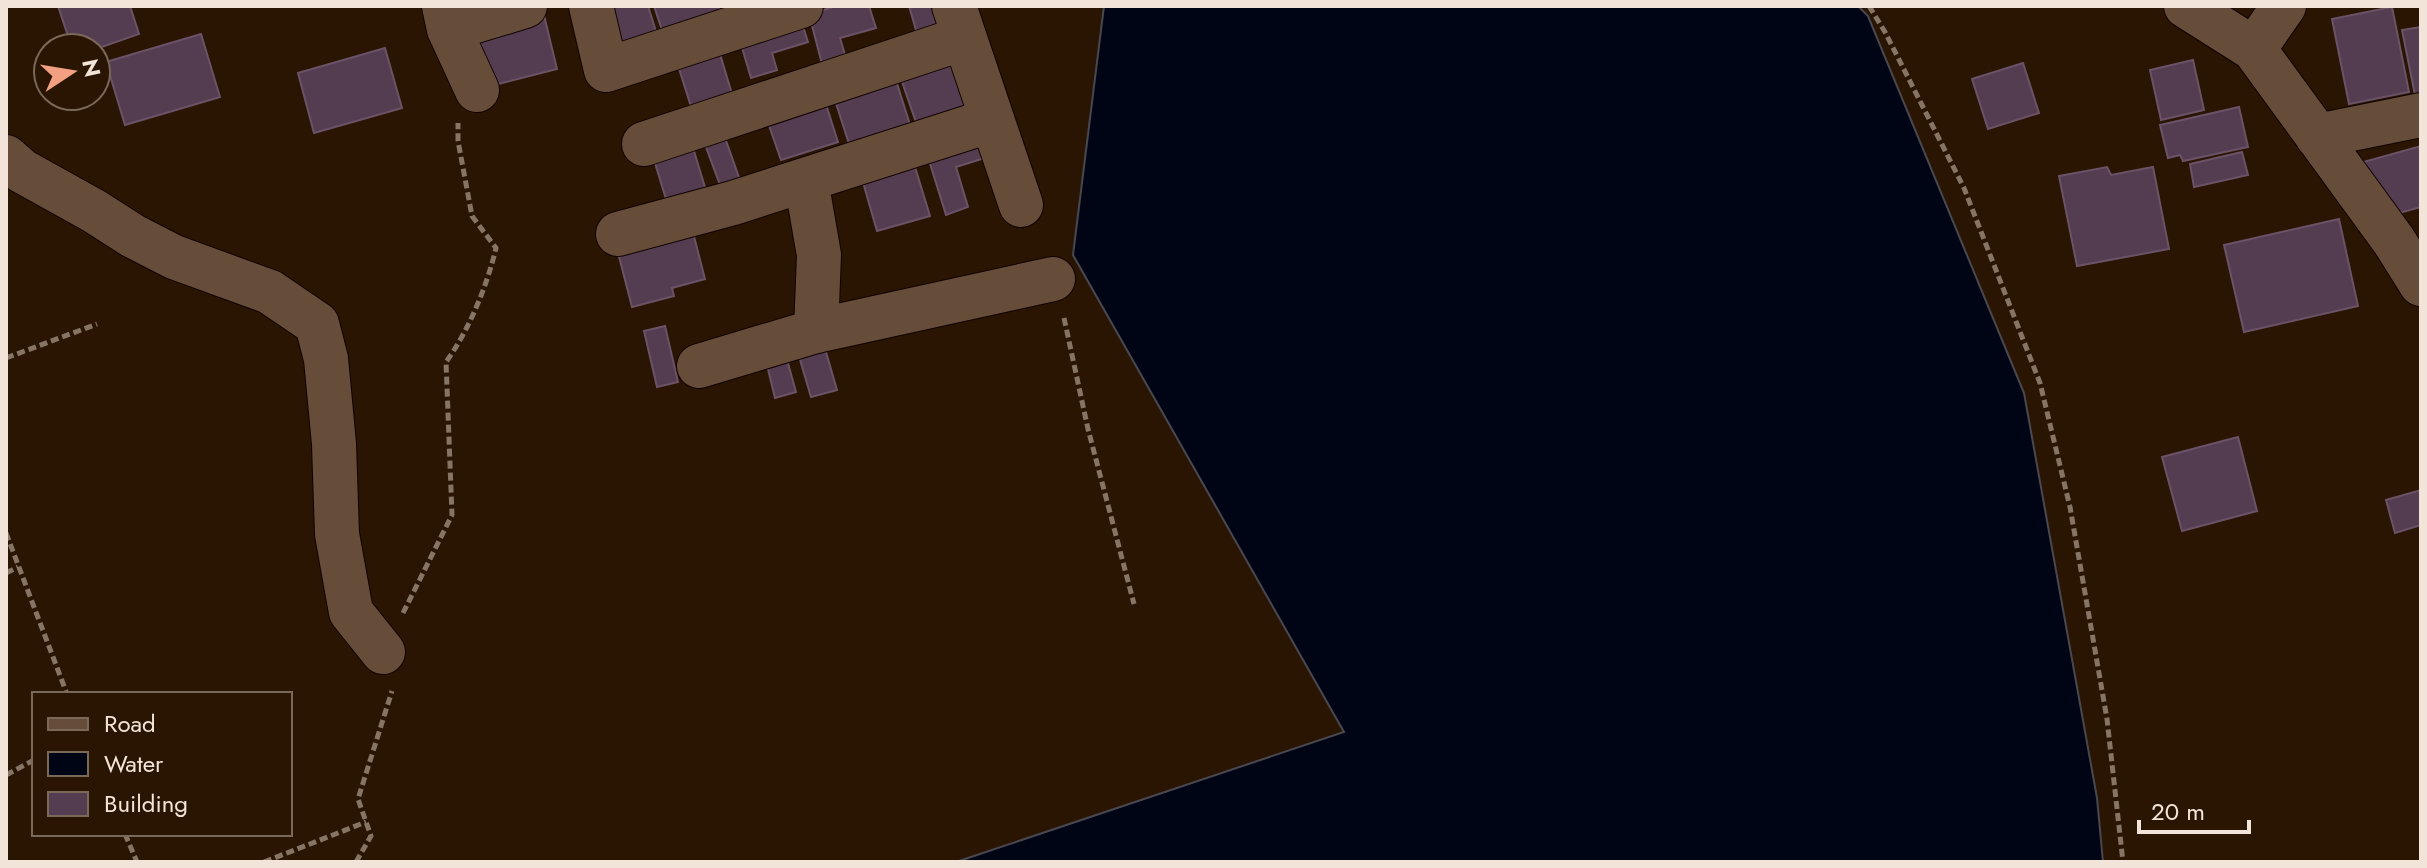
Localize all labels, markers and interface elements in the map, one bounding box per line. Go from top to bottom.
north arrow [32,32,112,112]
text: N [74,56,109,80]
legend [32,692,292,836]
text: Road [104,706,156,741]
text: Water [104,746,164,781]
scale bar [2139,784,2249,834]
text: Building [104,786,188,821]
text: 20 m [2151,794,2205,829]

